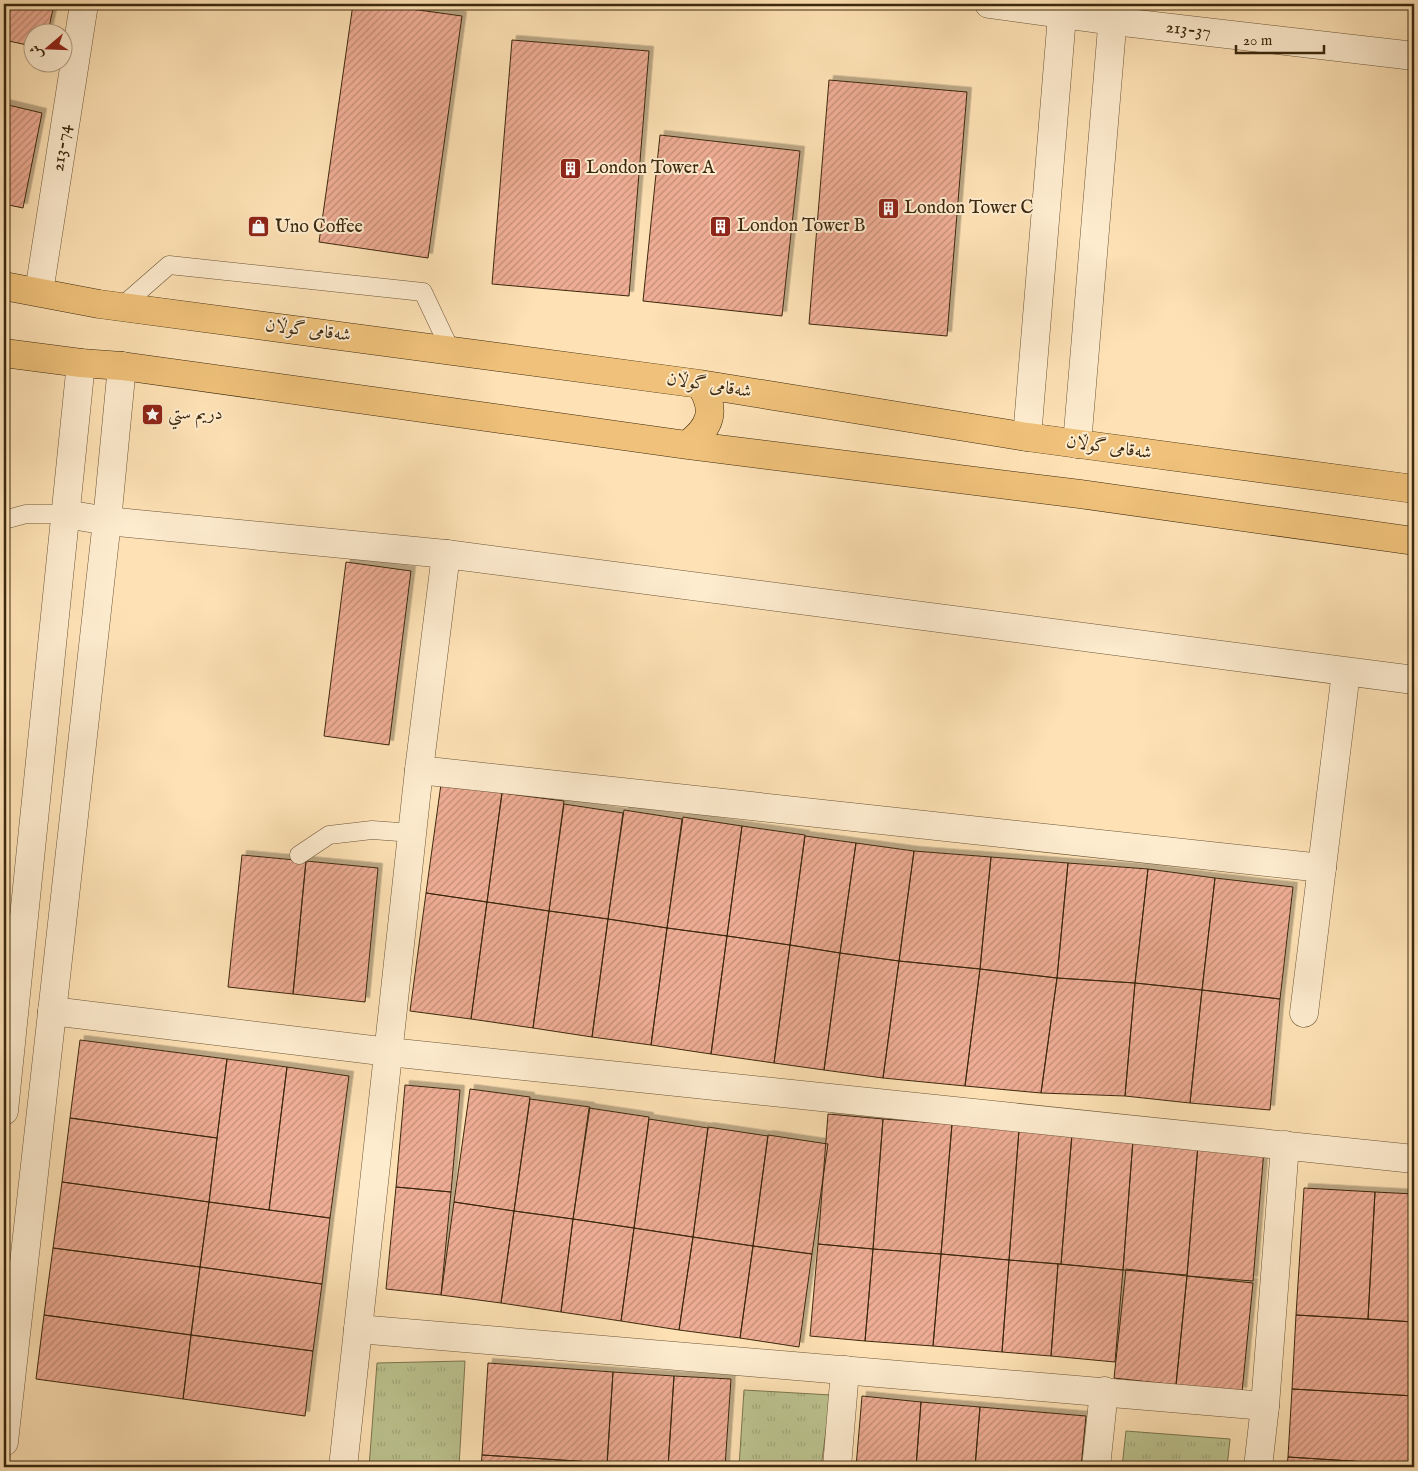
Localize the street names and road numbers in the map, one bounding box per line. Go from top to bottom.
street label: 213-37 [1164,16,1212,44]
street label: 213-74 [47,122,77,173]
street label: شەقامی گوڵان [264,314,352,348]
street label: شەقامی گوڵان [665,368,753,404]
street label: شەقامی گوڵان [1065,431,1153,465]

